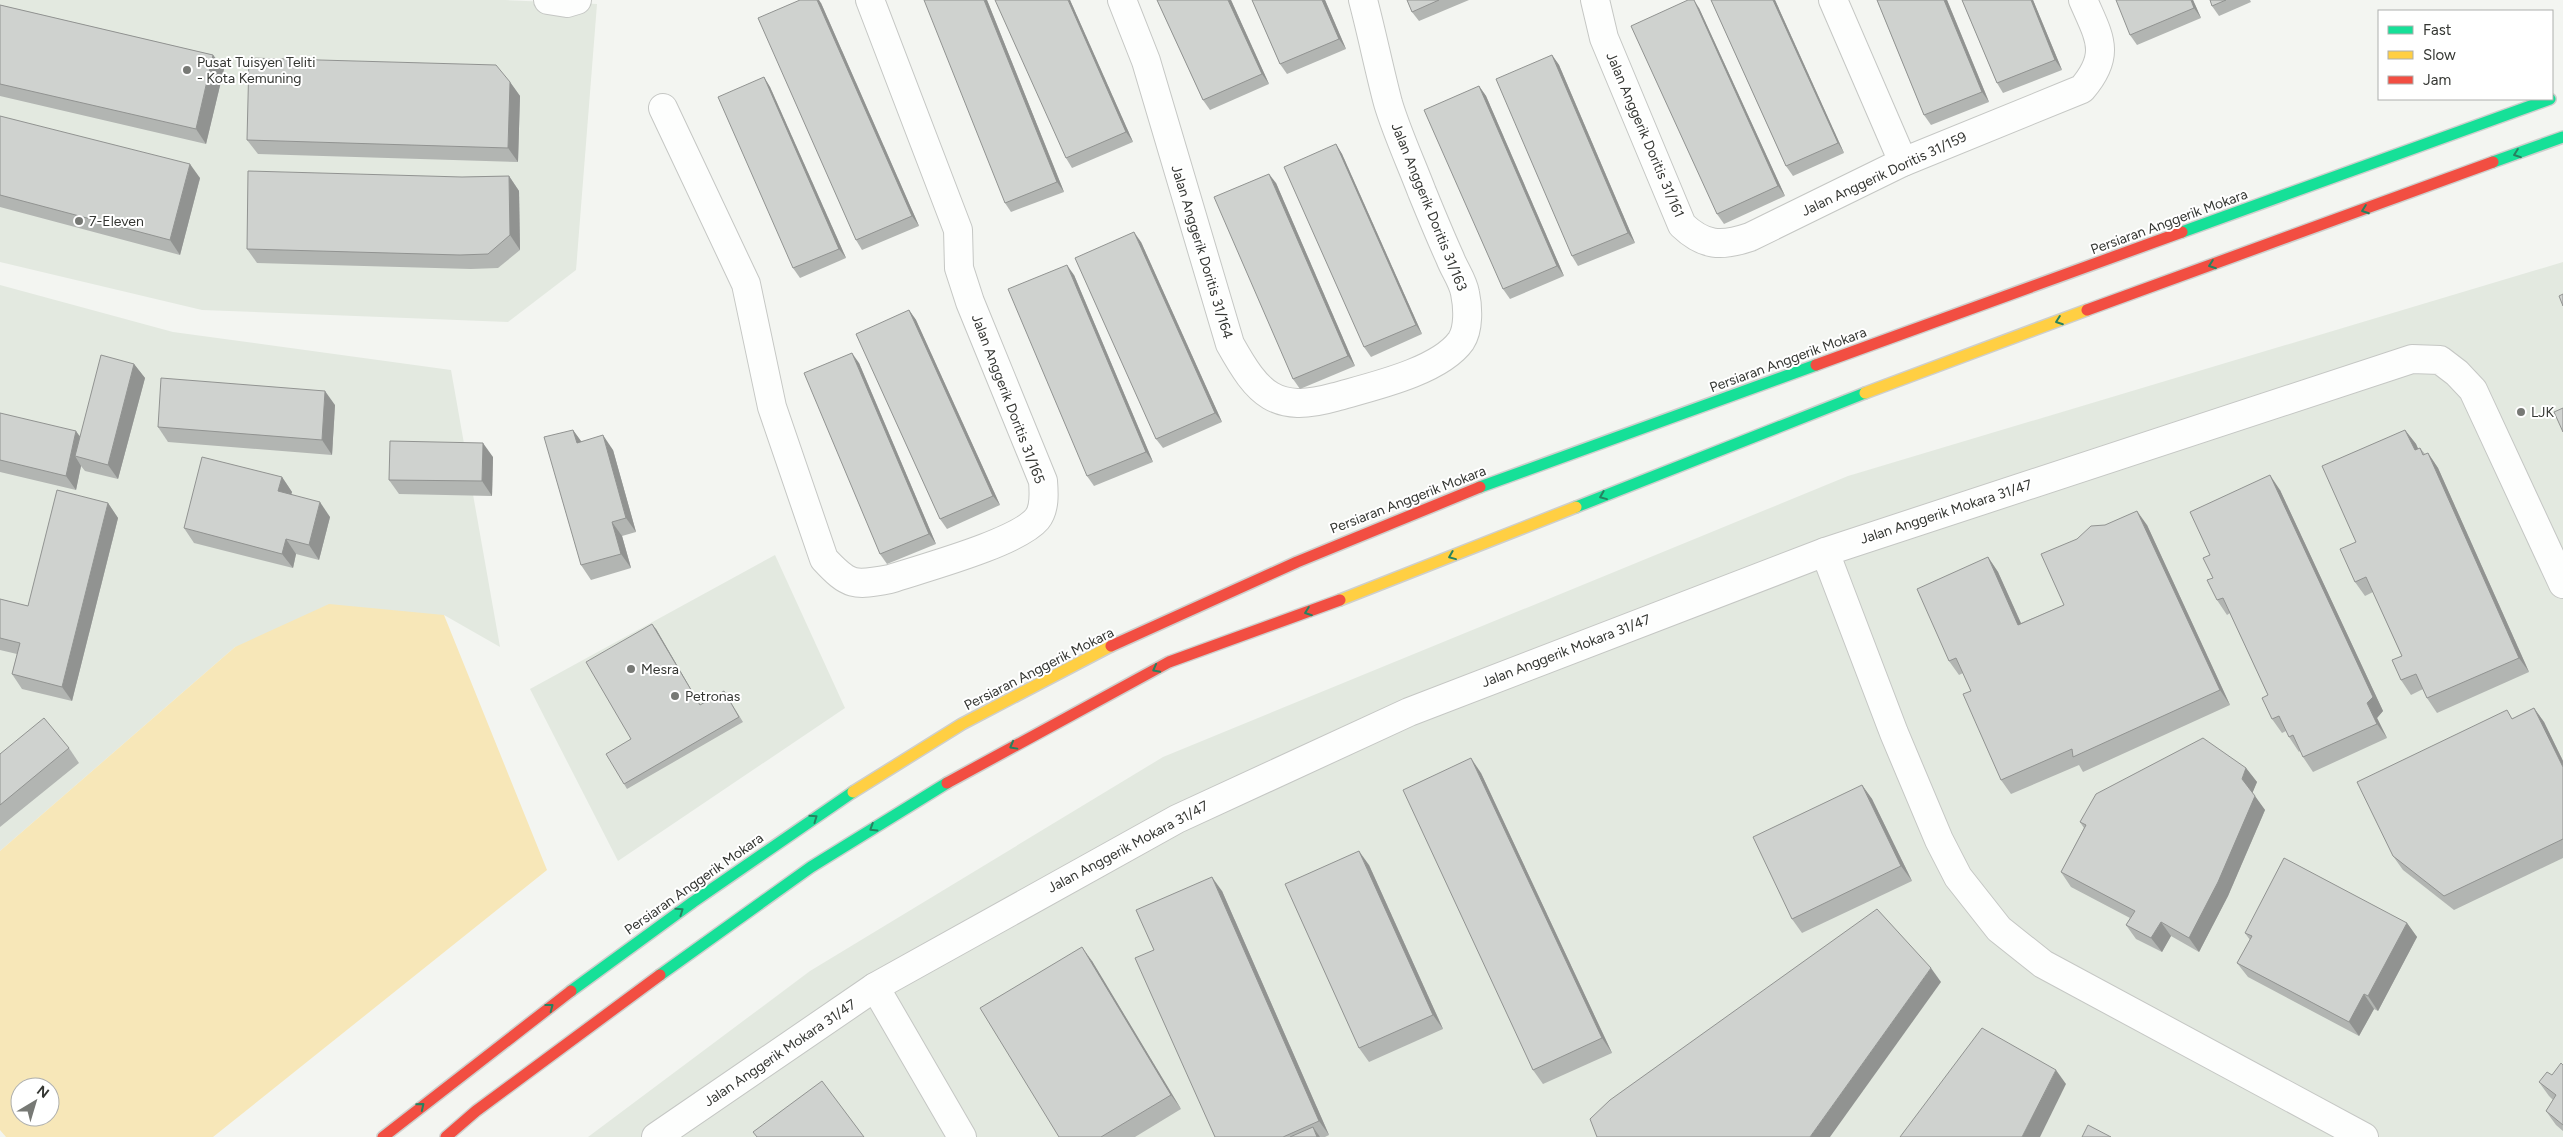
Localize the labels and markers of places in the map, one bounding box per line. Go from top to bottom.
place label: Pusat Tuisyen Teliti - Kota Kemuning [197,54,315,87]
marker: Pusat Tuisyen Teliti - Kota Kemuning [181,64,193,76]
place label: 7-Eleven [89,213,144,230]
marker: 7-Eleven [73,215,85,227]
place label: LJK [2531,404,2554,421]
marker: LJK [2515,406,2527,418]
place label: Mesra [641,661,679,678]
marker: Mesra [625,663,637,675]
place label: Petronas [685,688,740,705]
marker: Petronas [669,690,681,702]

